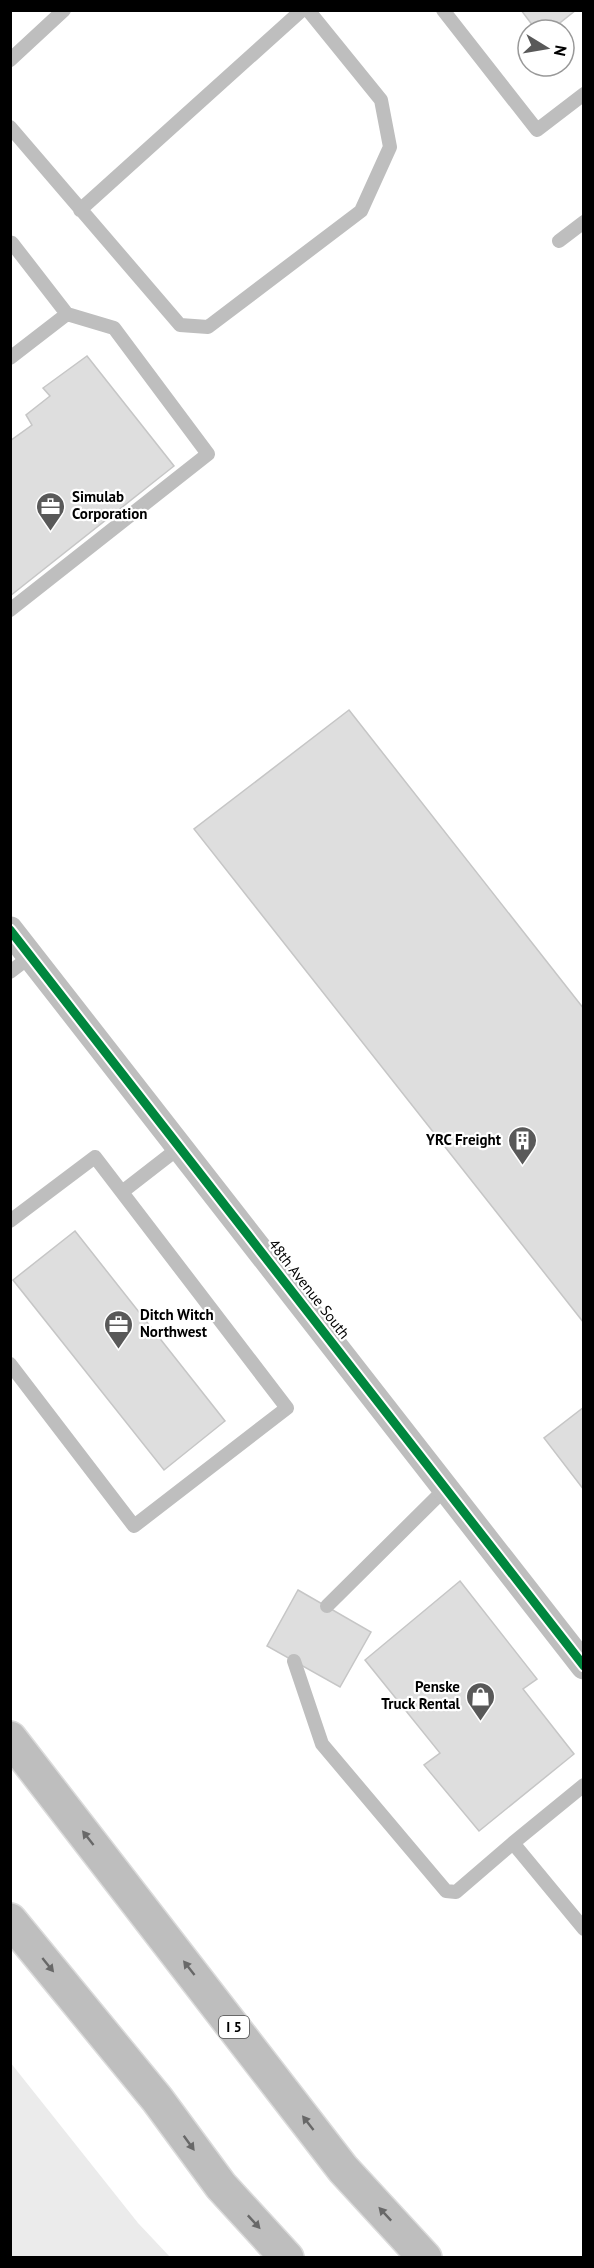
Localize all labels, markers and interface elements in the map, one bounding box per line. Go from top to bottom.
north arrow [516,18,576,78]
text: N [550,44,572,58]
place label: Simulab Corporation [72,487,148,523]
office icon: Simulab Corporation [35,490,67,532]
building icon: YRC Freight [506,1124,538,1166]
place label: YRC Freight [425,1130,502,1149]
street label: 48th Avenue South [265,1235,354,1342]
place label: Ditch Witch Northwest [140,1305,214,1341]
office icon: Ditch Witch Northwest [103,1308,135,1350]
place label: Penske Truck Rental [381,1677,461,1713]
shop icon: Penske Truck Rental [465,1680,497,1722]
one-way arrow [83,1831,95,1846]
one-way arrow [41,1958,53,1973]
one-way arrow [182,1960,195,1976]
road number: I 5 [219,2016,249,2038]
one-way arrow [302,2115,314,2130]
one-way arrow [183,2135,195,2150]
one-way arrow [378,2207,392,2222]
one-way arrow [247,2214,260,2229]

